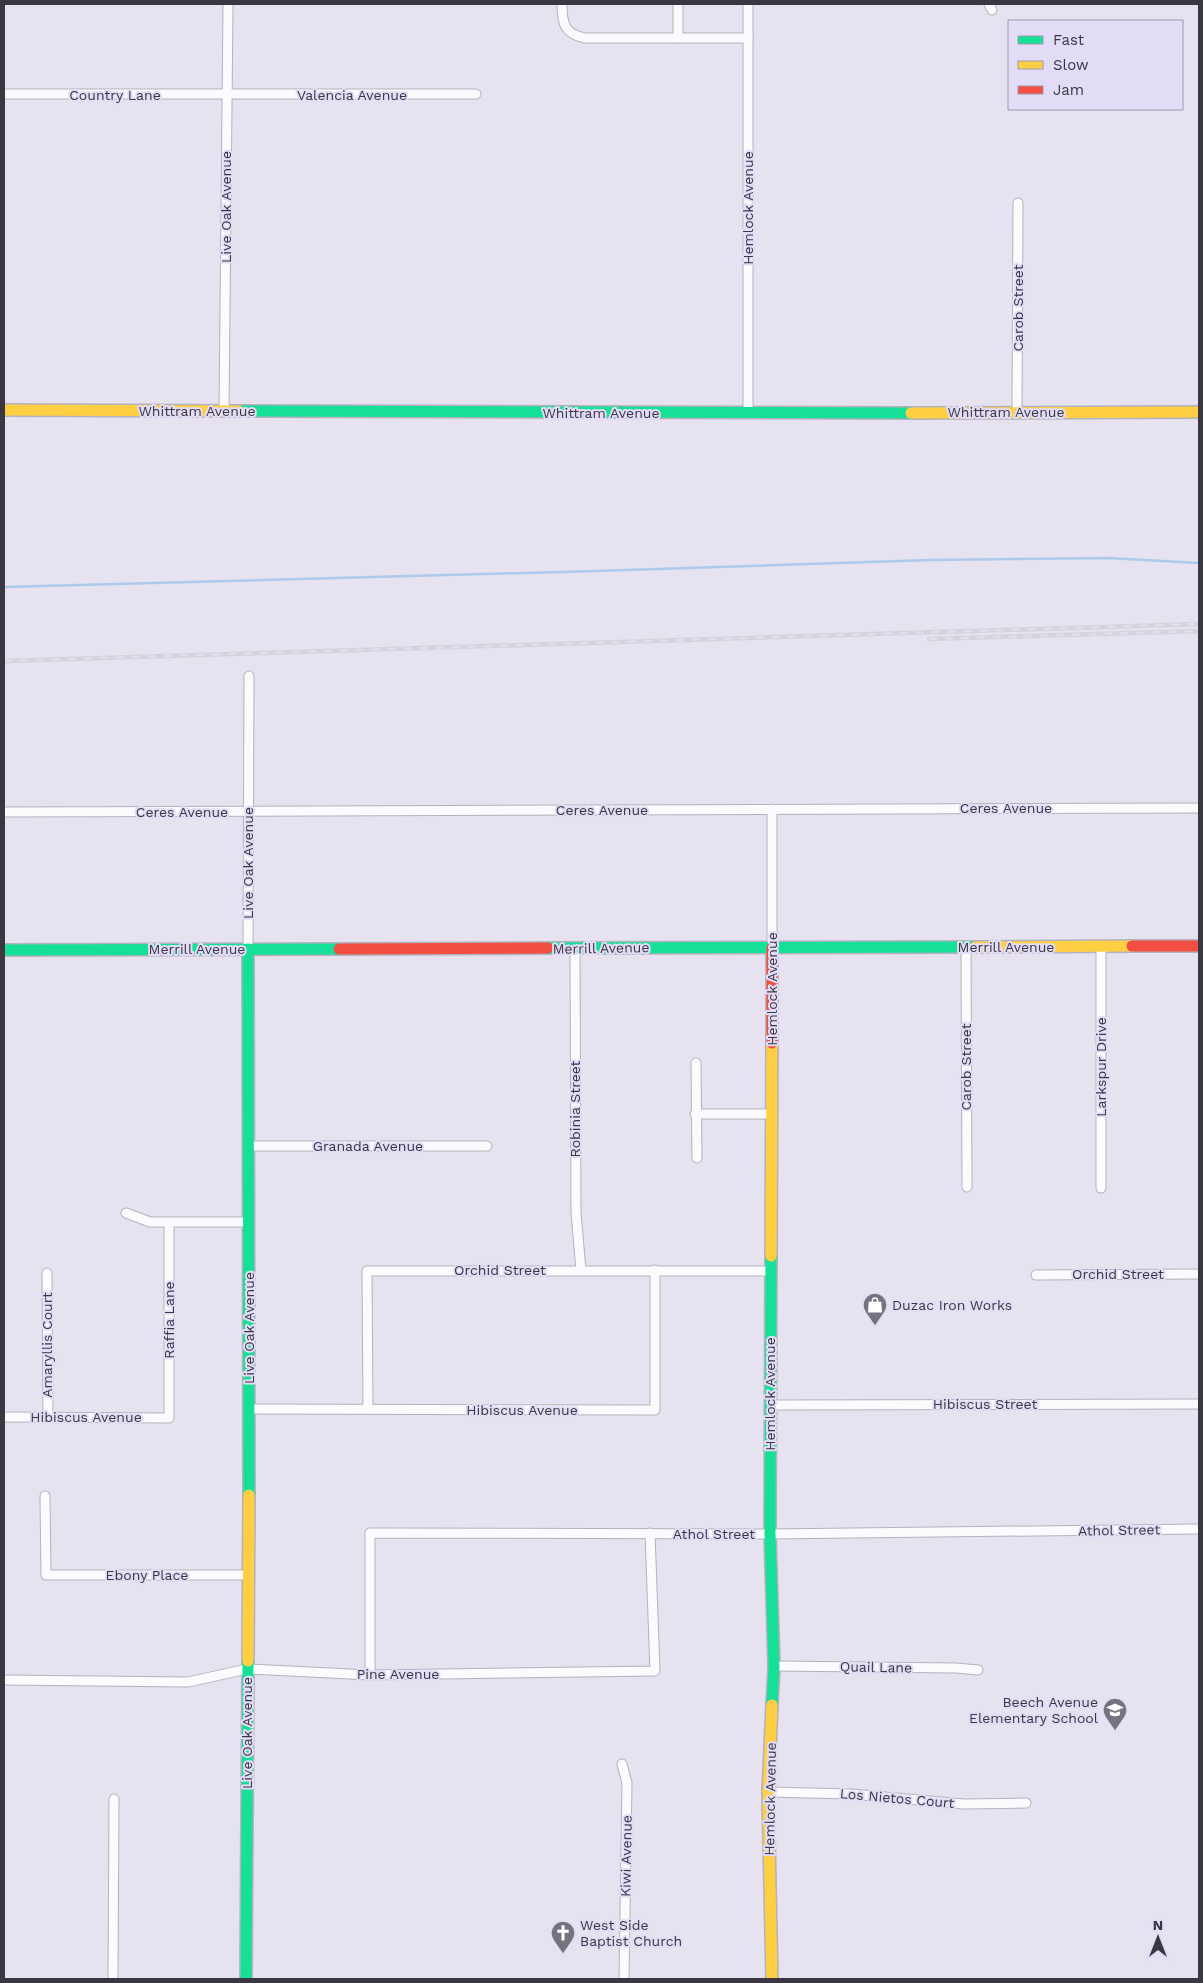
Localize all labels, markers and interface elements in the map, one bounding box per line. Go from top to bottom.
legend [1008,20,1183,110]
text: Fast [1053,31,1085,49]
text: Slow [1053,56,1089,74]
text: Jam [1053,81,1084,99]
street label: Country Lane [69,87,161,103]
street label: Valencia Avenue [297,87,407,103]
street label: Live Oak Avenue [218,151,234,263]
street label: Hemlock Avenue [740,151,756,265]
street label: Carob Street [1010,264,1026,352]
street label: Whittram Avenue [138,403,256,419]
street label: Whittram Avenue [947,404,1065,420]
street label: Whittram Avenue [542,405,660,421]
street label: Ceres Avenue [960,800,1052,816]
street label: Ceres Avenue [556,802,648,818]
street label: Ceres Avenue [136,804,228,820]
street label: Live Oak Avenue [240,807,256,919]
street label: Hemlock Avenue [764,932,780,1046]
street label: Merrill Avenue [552,939,650,957]
street label: Merrill Avenue [958,939,1054,955]
street label: Merrill Avenue [149,941,245,957]
street label: Larkspur Drive [1093,1017,1109,1117]
street label: Carob Street [958,1023,974,1111]
street label: Robinia Street [567,1060,583,1157]
street label: Granada Avenue [313,1138,423,1154]
street label: Orchid Street [454,1262,546,1278]
street label: Orchid Street [1072,1266,1164,1282]
street label: Live Oak Avenue [241,1272,257,1384]
street label: Raffia Lane [161,1281,177,1359]
street label: Amaryllis Court [39,1292,55,1398]
shop icon: Duzac Iron Works [862,1292,888,1326]
place label: Duzac Iron Works [892,1297,1012,1313]
street label: Hemlock Avenue [762,1337,778,1451]
street label: Hibiscus Street [933,1396,1037,1412]
street label: Hibiscus Avenue [466,1402,578,1418]
street label: Hibiscus Avenue [30,1409,142,1425]
street label: Athol Street [1078,1521,1160,1539]
street label: Athol Street [673,1526,755,1542]
street label: Ebony Place [106,1567,188,1583]
street label: Quail Lane [840,1658,912,1676]
street label: Pine Avenue [357,1666,439,1682]
street label: Live Oak Avenue [239,1677,255,1789]
place label: Beech Avenue Elementary School [969,1694,1099,1726]
school or university icon: Beech Avenue Elementary School [1102,1697,1128,1731]
street label: Hemlock Avenue [761,1742,779,1856]
street label: Los Nietos Court [839,1785,955,1811]
street label: Kiwi Avenue [617,1815,635,1897]
north arrow [1133,1913,1183,1963]
place label: West Side Baptist Church [580,1917,682,1949]
text: N [1153,1917,1163,1933]
church icon: West Side Baptist Church [550,1920,576,1954]

